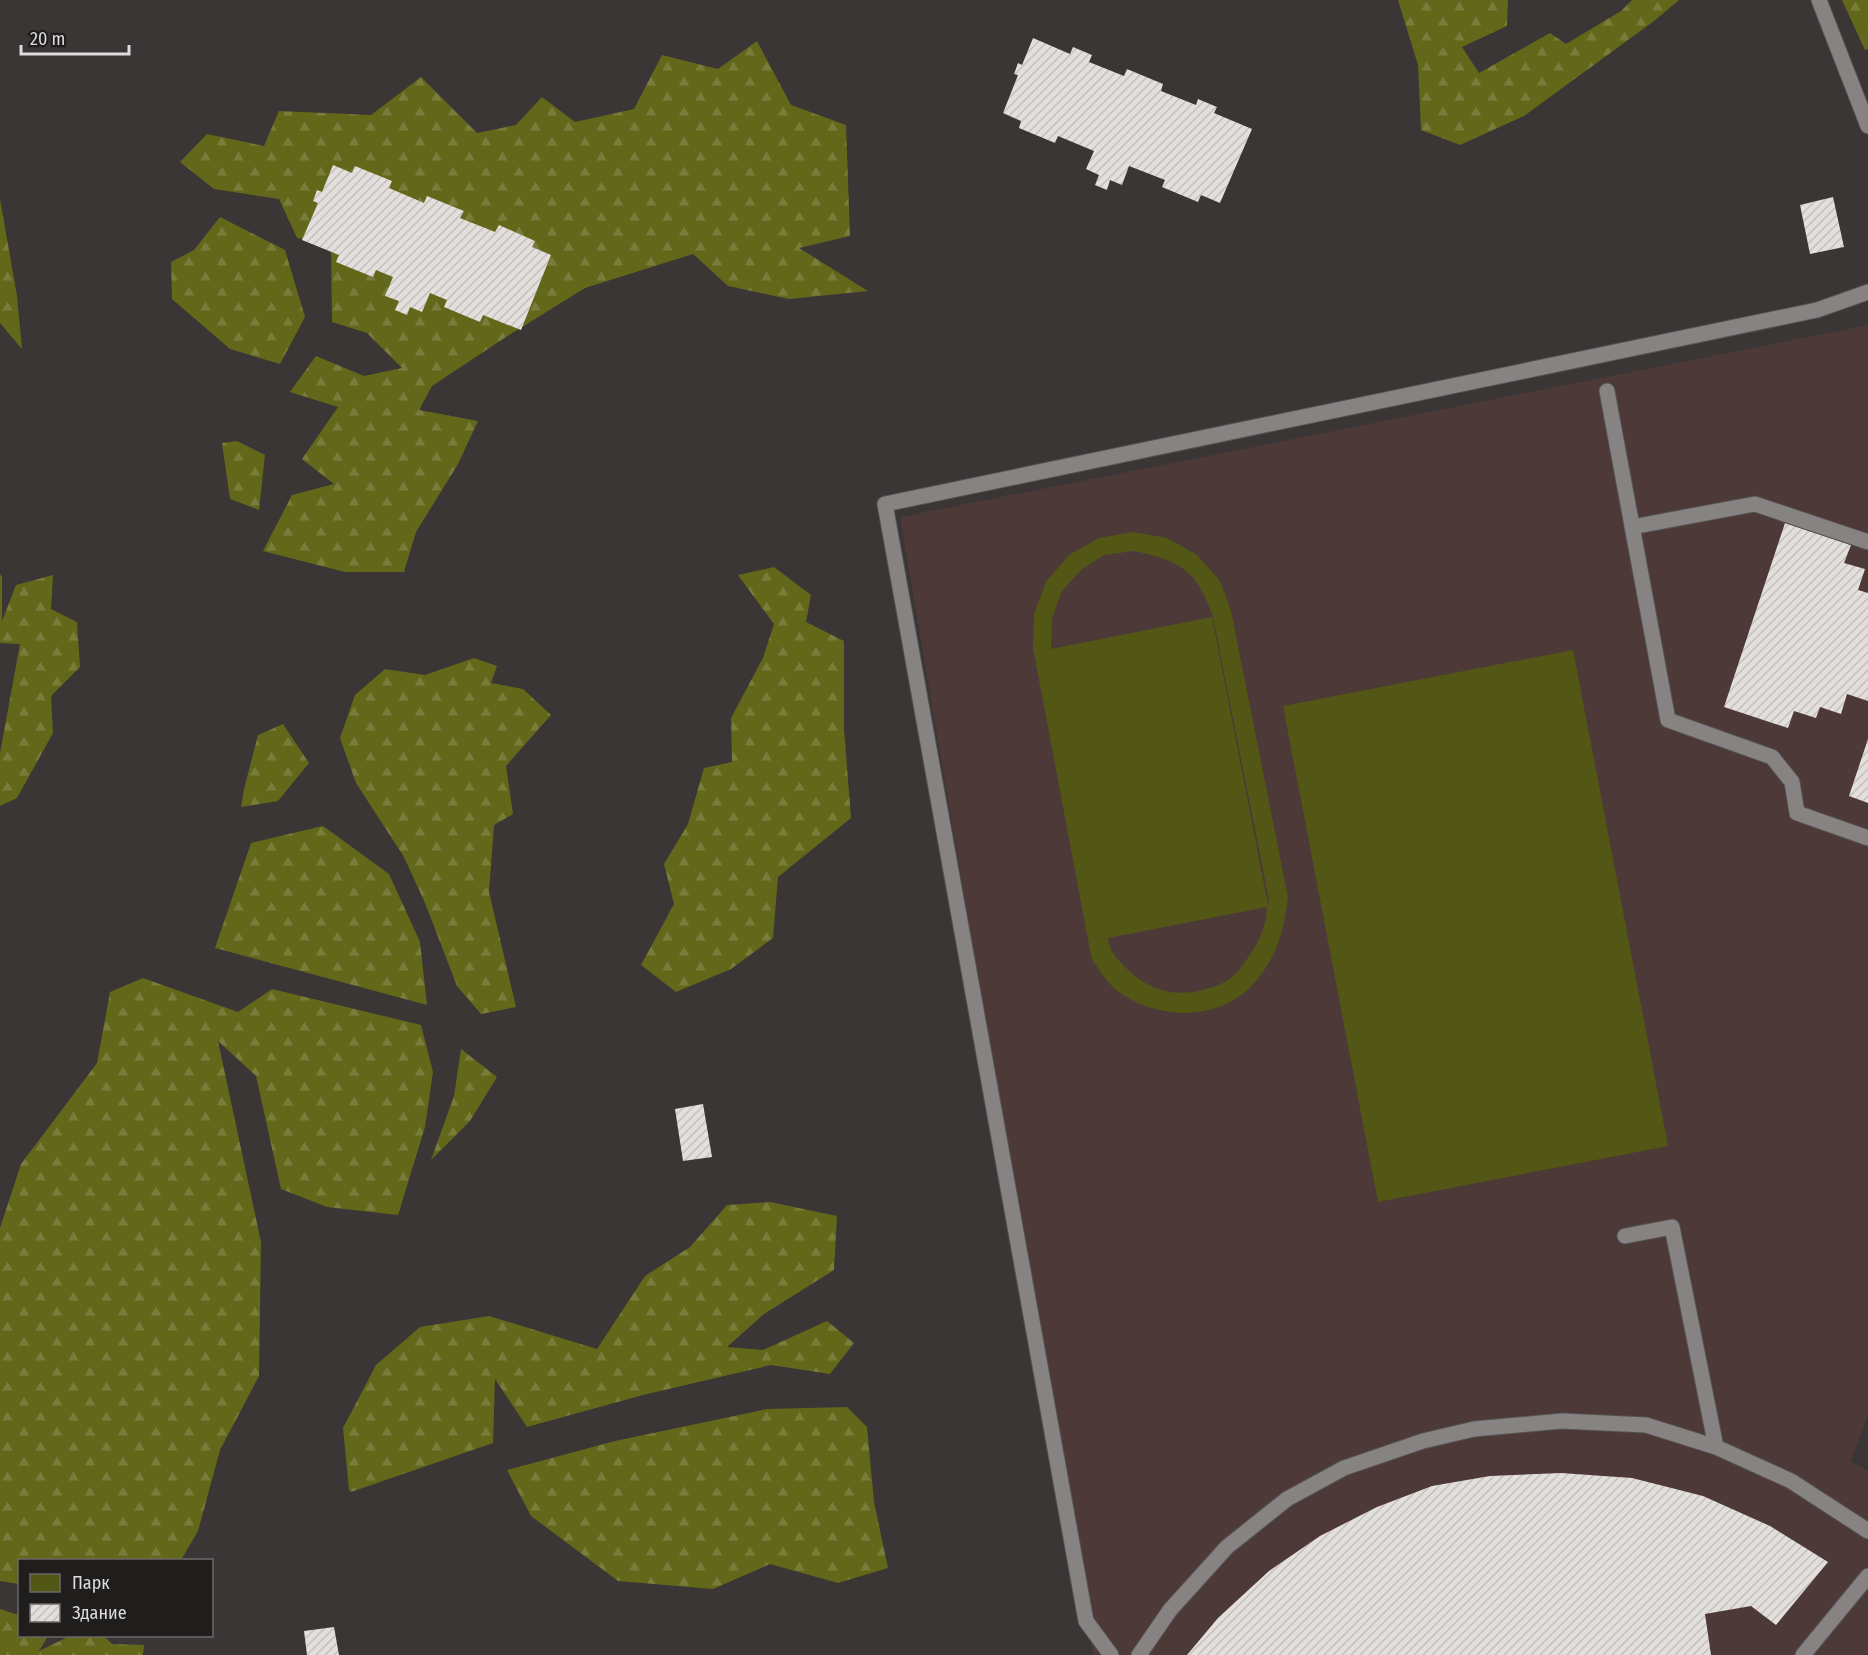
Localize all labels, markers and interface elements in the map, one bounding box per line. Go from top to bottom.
scale bar [21,18,129,56]
text: 20 m [30,28,65,50]
legend [18,1559,213,1637]
text: Парк [72,1572,110,1594]
text: Здание [72,1602,127,1624]

